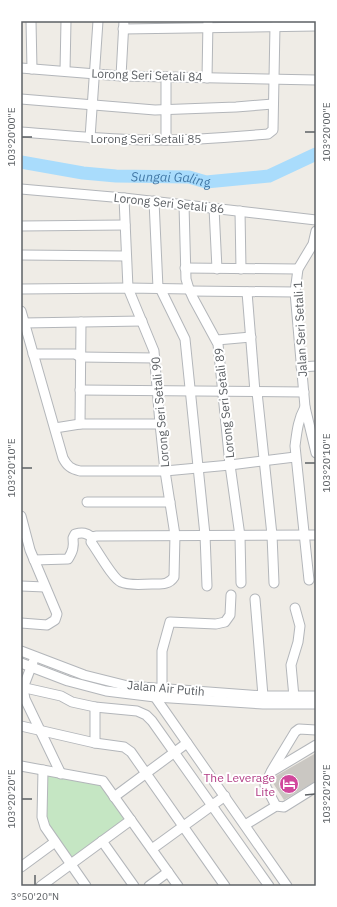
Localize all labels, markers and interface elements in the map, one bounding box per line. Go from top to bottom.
street label: Lorong Seri Setali 84 [91,66,203,84]
text: 103°20'00"E [320,102,333,162]
text: 103°20'00"E [5,107,18,167]
street label: Lorong Seri Setali 85 [90,131,202,146]
water label: Sungai Galing [131,168,212,191]
street label: Lorong Seri Setali 86 [113,190,225,216]
street label: Jalan Seri Setali 1 [290,281,310,377]
street label: Lorong Seri Setali 89 [211,347,237,459]
street label: Lorong Seri Setali 90 [148,356,172,468]
text: 103°20'10"E [320,433,333,493]
text: 103°20'10"E [5,438,18,498]
street label: Jalan Air Putih [127,677,205,699]
text: 103°20'20"E [320,764,333,824]
text: 103°20'20"E [5,769,18,829]
place label: The Leverage Lite [204,770,275,799]
hotel icon: The Leverage Lite [278,773,300,795]
text: 3°50'20"N [11,890,59,903]

